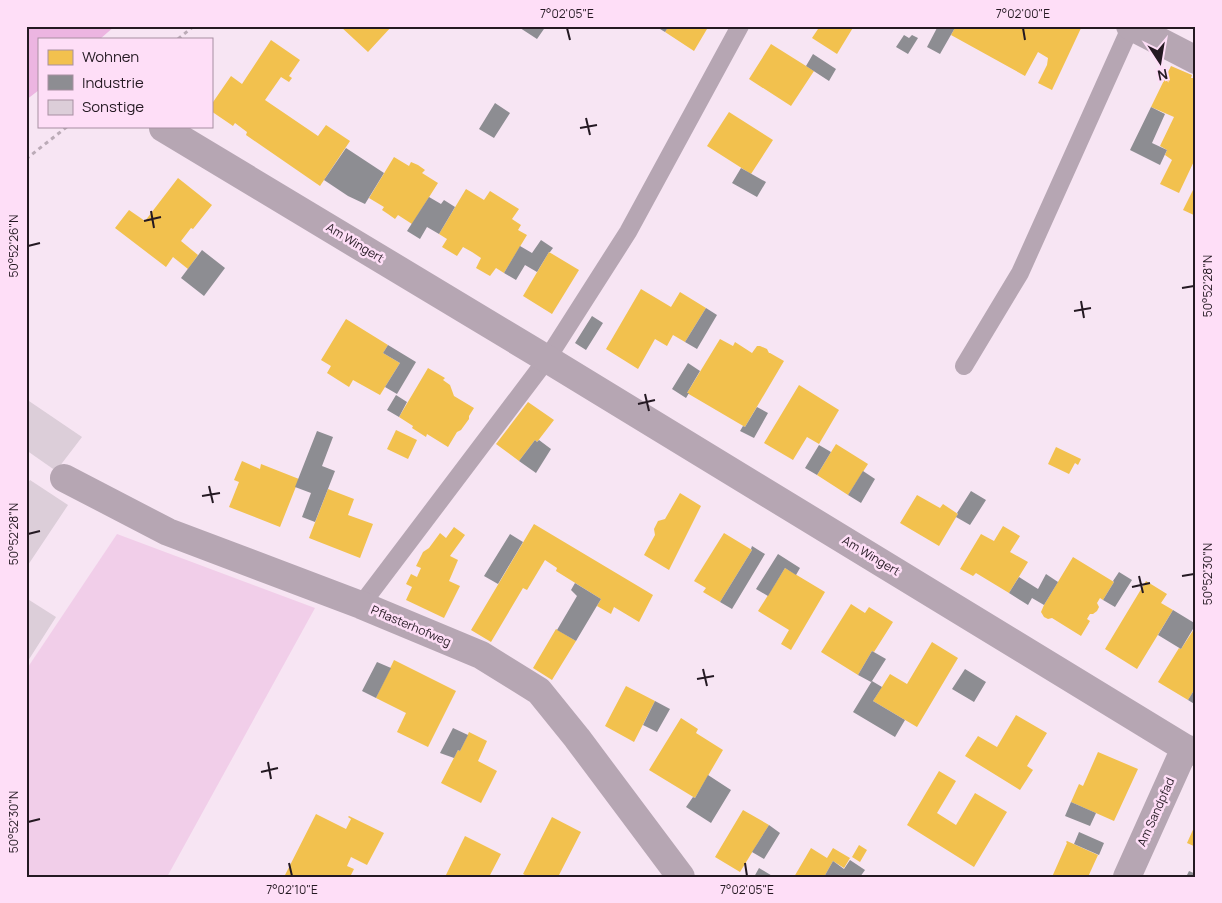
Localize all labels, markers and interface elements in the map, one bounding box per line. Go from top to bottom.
text: 7°02'05"E [540,5,594,22]
text: 7°02'00"E [996,5,1050,22]
legend [38,38,212,128]
north arrow [1134,38,1184,88]
text: Wohnen [82,46,139,67]
text: N [1156,65,1170,86]
text: Industrie [82,72,144,93]
text: Sonstige [82,96,144,117]
text: 50°52'26"N [5,215,22,277]
street label: Am Wingert [323,219,387,267]
text: 50°52'28"N [1199,255,1216,317]
text: 50°52'28"N [5,503,22,565]
street label: Am Wingert [839,532,903,580]
text: 50°52'30"N [1199,543,1216,605]
street label: Pflasterhofweg [368,601,454,650]
street label: Am Sandpfad [1133,775,1178,849]
text: 50°52'30"N [5,791,22,853]
text: 7°02'10"E [266,881,318,898]
text: 7°02'05"E [720,881,774,898]

